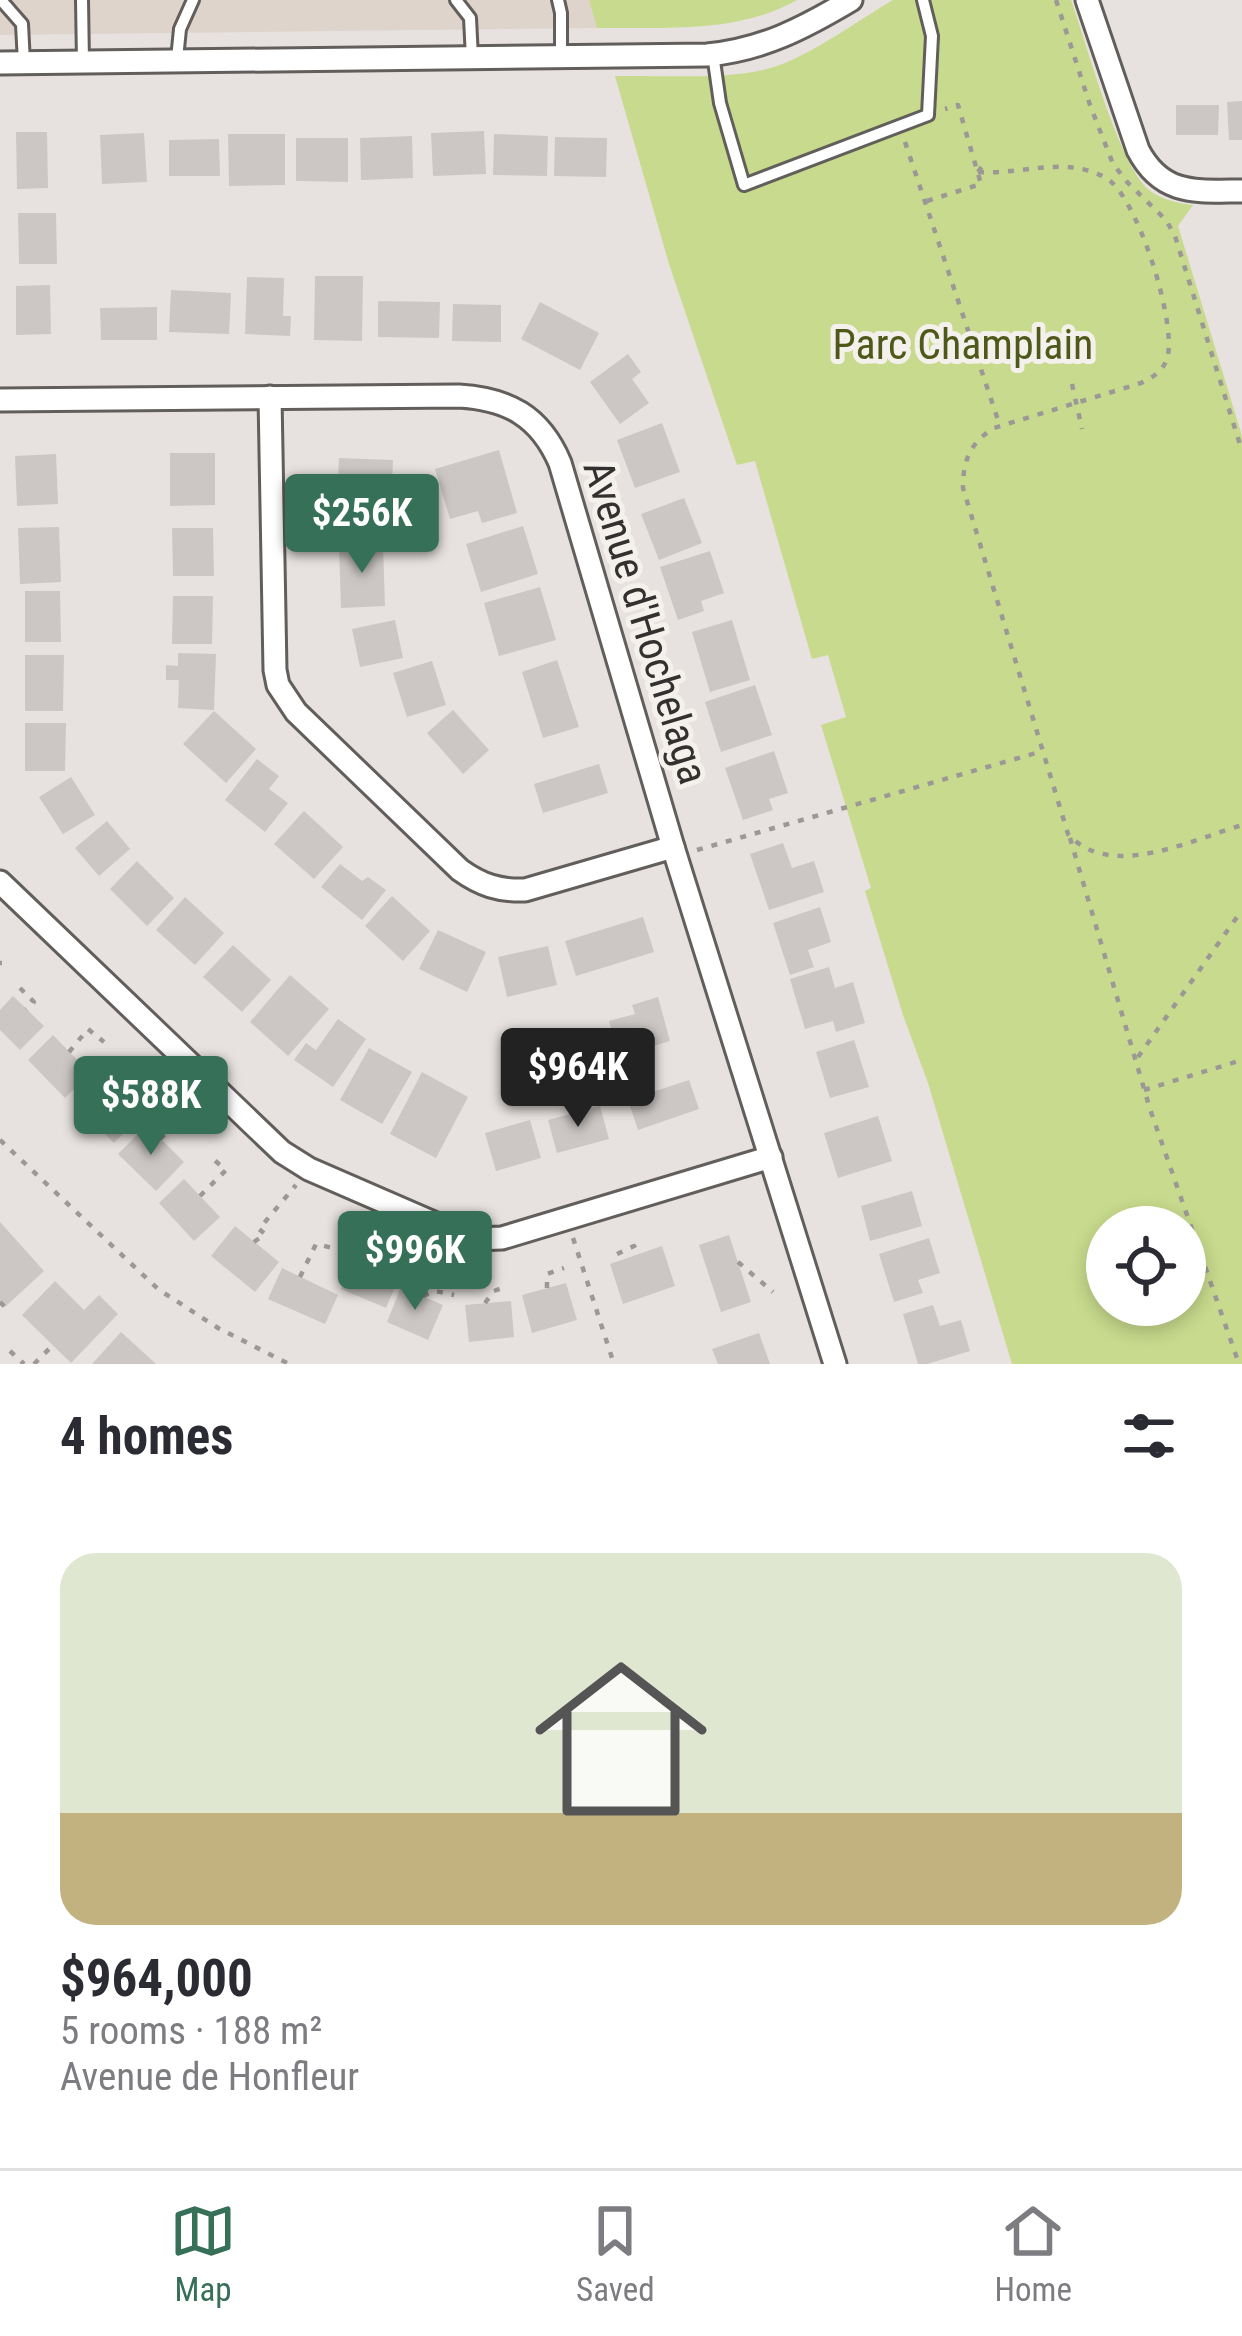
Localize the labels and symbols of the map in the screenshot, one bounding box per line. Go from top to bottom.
park label: Parc Champlain [833,320,1093,369]
street label: Avenue d'Hochelaga [573,454,719,790]
pin: $256K [278,474,446,576]
pin: $964K [494,1028,662,1130]
pin: $588K [67,1056,235,1158]
pin: $996K [331,1211,499,1313]

